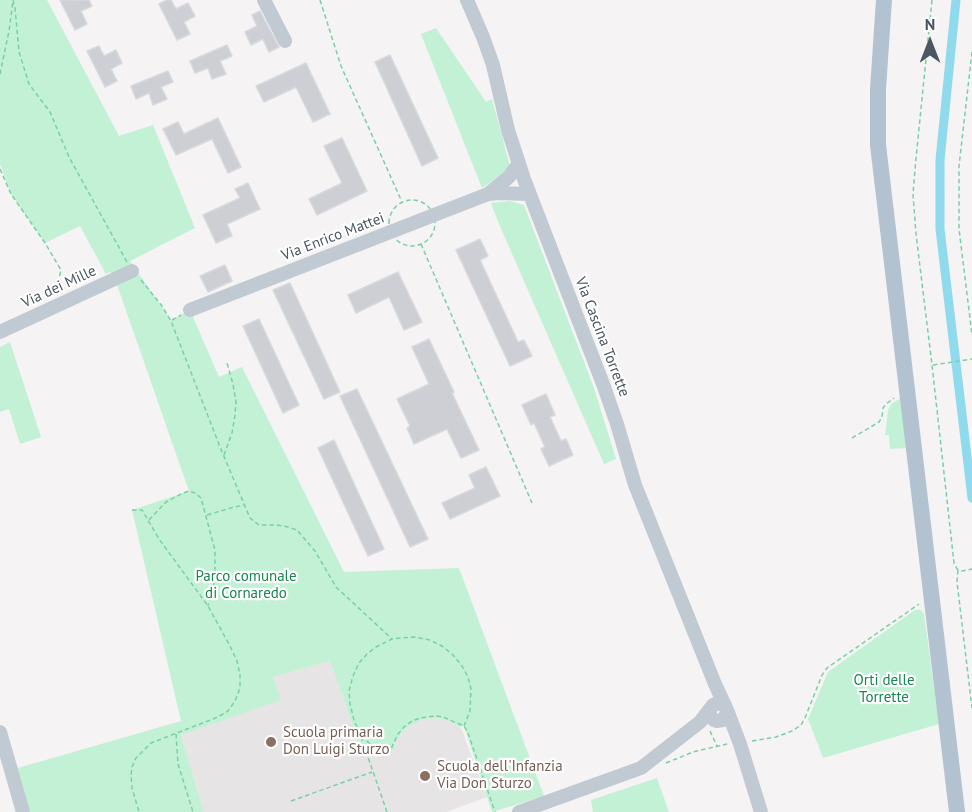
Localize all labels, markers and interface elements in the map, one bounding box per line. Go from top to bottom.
north arrow [900,12,960,72]
text: N [925,14,935,34]
street label: Via Enrico Mattei [279,209,387,265]
street label: Via dei Mille [19,262,99,312]
street label: Via Cascina Torrette [571,275,633,399]
park label: Parco comunale di Cornaredo [195,568,297,603]
park label: Orti delle Torrette [854,672,914,707]
place label: Scuola primaria Don Luigi Sturzo [283,724,389,759]
marker: Scuola primaria Don Luigi Sturzo [264,735,278,749]
place label: Scuola dell'Infanzia Via Don Sturzo [437,758,563,793]
marker: Scuola dell'Infanzia Via Don Sturzo [418,769,432,783]

